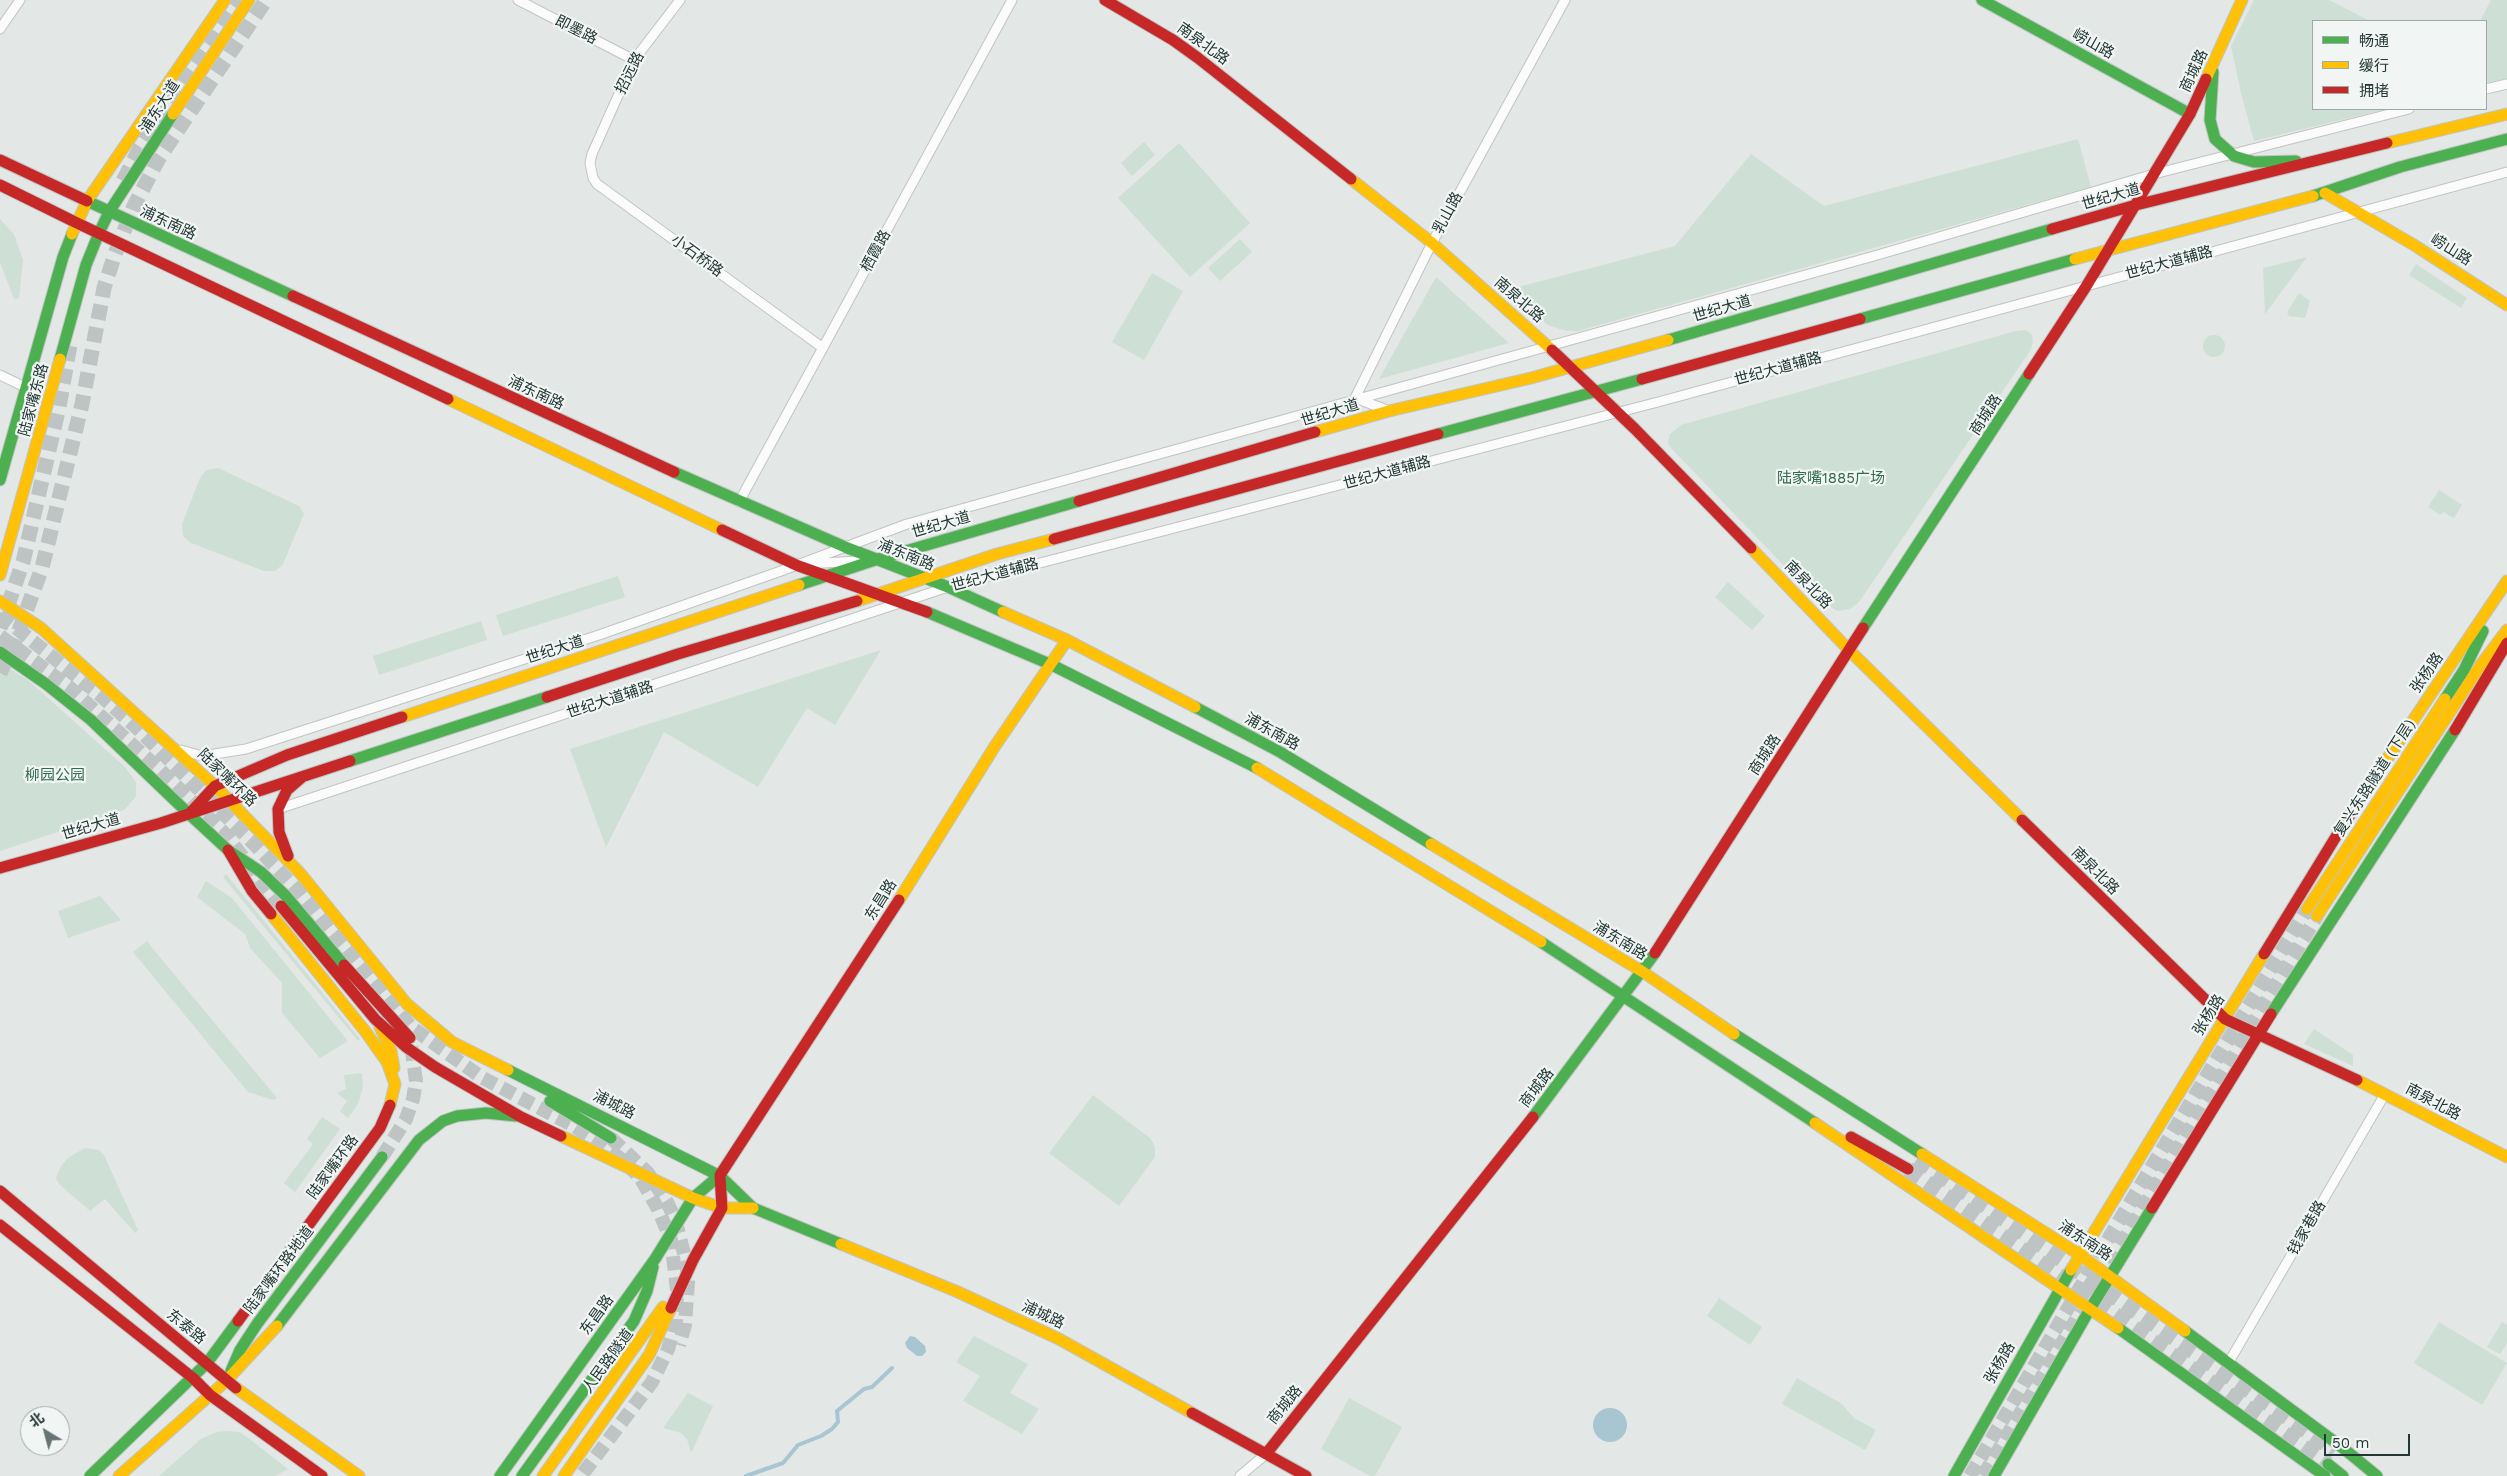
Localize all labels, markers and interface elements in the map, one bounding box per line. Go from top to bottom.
street label: 即墨路 [552,12,600,48]
street label: 南泉北路 [1173,19,1233,69]
legend [2312,20,2487,110]
street label: 崂山路 [2069,25,2117,63]
text: 畅通 [2359,32,2389,50]
street label: 商城路 [2176,47,2212,95]
street label: 招远路 [612,49,648,97]
text: 缓行 [2359,57,2389,75]
street label: 浦东大道 [136,77,184,137]
text: 拥堵 [2359,82,2389,100]
street label: 世纪大道 [2080,180,2142,214]
street label: 乳山路 [1429,189,1467,237]
street label: 浦东南路 [137,202,199,244]
street label: 栖霞路 [857,227,895,275]
street label: 崂山路 [2427,230,2475,270]
street label: 小石桥路 [667,231,727,281]
street label: 世纪大道辅路 [2123,243,2215,283]
street label: 南泉北路 [1490,274,1548,326]
street label: 世纪大道 [1691,292,1753,326]
street label: 世纪大道辅路 [1732,349,1824,389]
street label: 陆家嘴东路 [16,361,52,439]
street label: 浦东南路 [505,372,567,414]
street label: 商城路 [1966,391,2006,439]
street label: 世纪大道 [1299,396,1361,430]
street label: 世纪大道辅路 [1341,453,1433,493]
park label: 陆家嘴1885广场 [1777,470,1885,488]
street label: 世纪大道 [910,508,972,542]
street label: 浦东南路 [875,535,937,575]
street label: 世纪大道辅路 [949,555,1041,595]
street label: 南泉北路 [1781,557,1835,613]
street label: 世纪大道 [524,632,586,668]
street label: 张杨路 [2407,649,2447,697]
street label: 世纪大道辅路 [564,678,656,722]
street label: 浦东南路 [1241,710,1303,754]
street label: 复兴东路隧道 (下层) [2331,716,2419,840]
street label: 商城路 [1745,731,1785,779]
street label: 陆家嘴环路 [194,745,260,811]
park label: 柳园公园 [25,767,85,785]
street label: 世纪大道 [60,810,122,844]
street label: 南泉北路 [2067,843,2123,899]
street label: 东昌路 [861,876,901,924]
street label: 浦东南路 [1590,918,1650,964]
street label: 张杨路 [2189,991,2229,1039]
street label: 商城路 [1516,1065,1558,1111]
street label: 南泉北路 [2402,1080,2464,1124]
street label: 浦城路 [590,1087,638,1123]
street label: 陆家嘴环路 [304,1131,362,1203]
street label: 钱家巷路 [2284,1198,2330,1258]
street label: 浦东南路 [2055,1217,2115,1265]
street label: 陆家嘴环路地道 [240,1223,318,1317]
street label: 东昌路 [576,1292,618,1338]
street label: 浦城路 [1019,1297,1067,1333]
street label: 东泰路 [163,1306,209,1348]
street label: 人民路隧道 [579,1325,637,1397]
street label: 张杨路 [1981,1339,2019,1387]
street label: 商城路 [1264,1382,1306,1428]
north arrow [20,1406,70,1456]
text: 北 [26,1409,47,1430]
scale bar [2327,1424,2413,1456]
text: 50 m [2332,1434,2369,1452]

